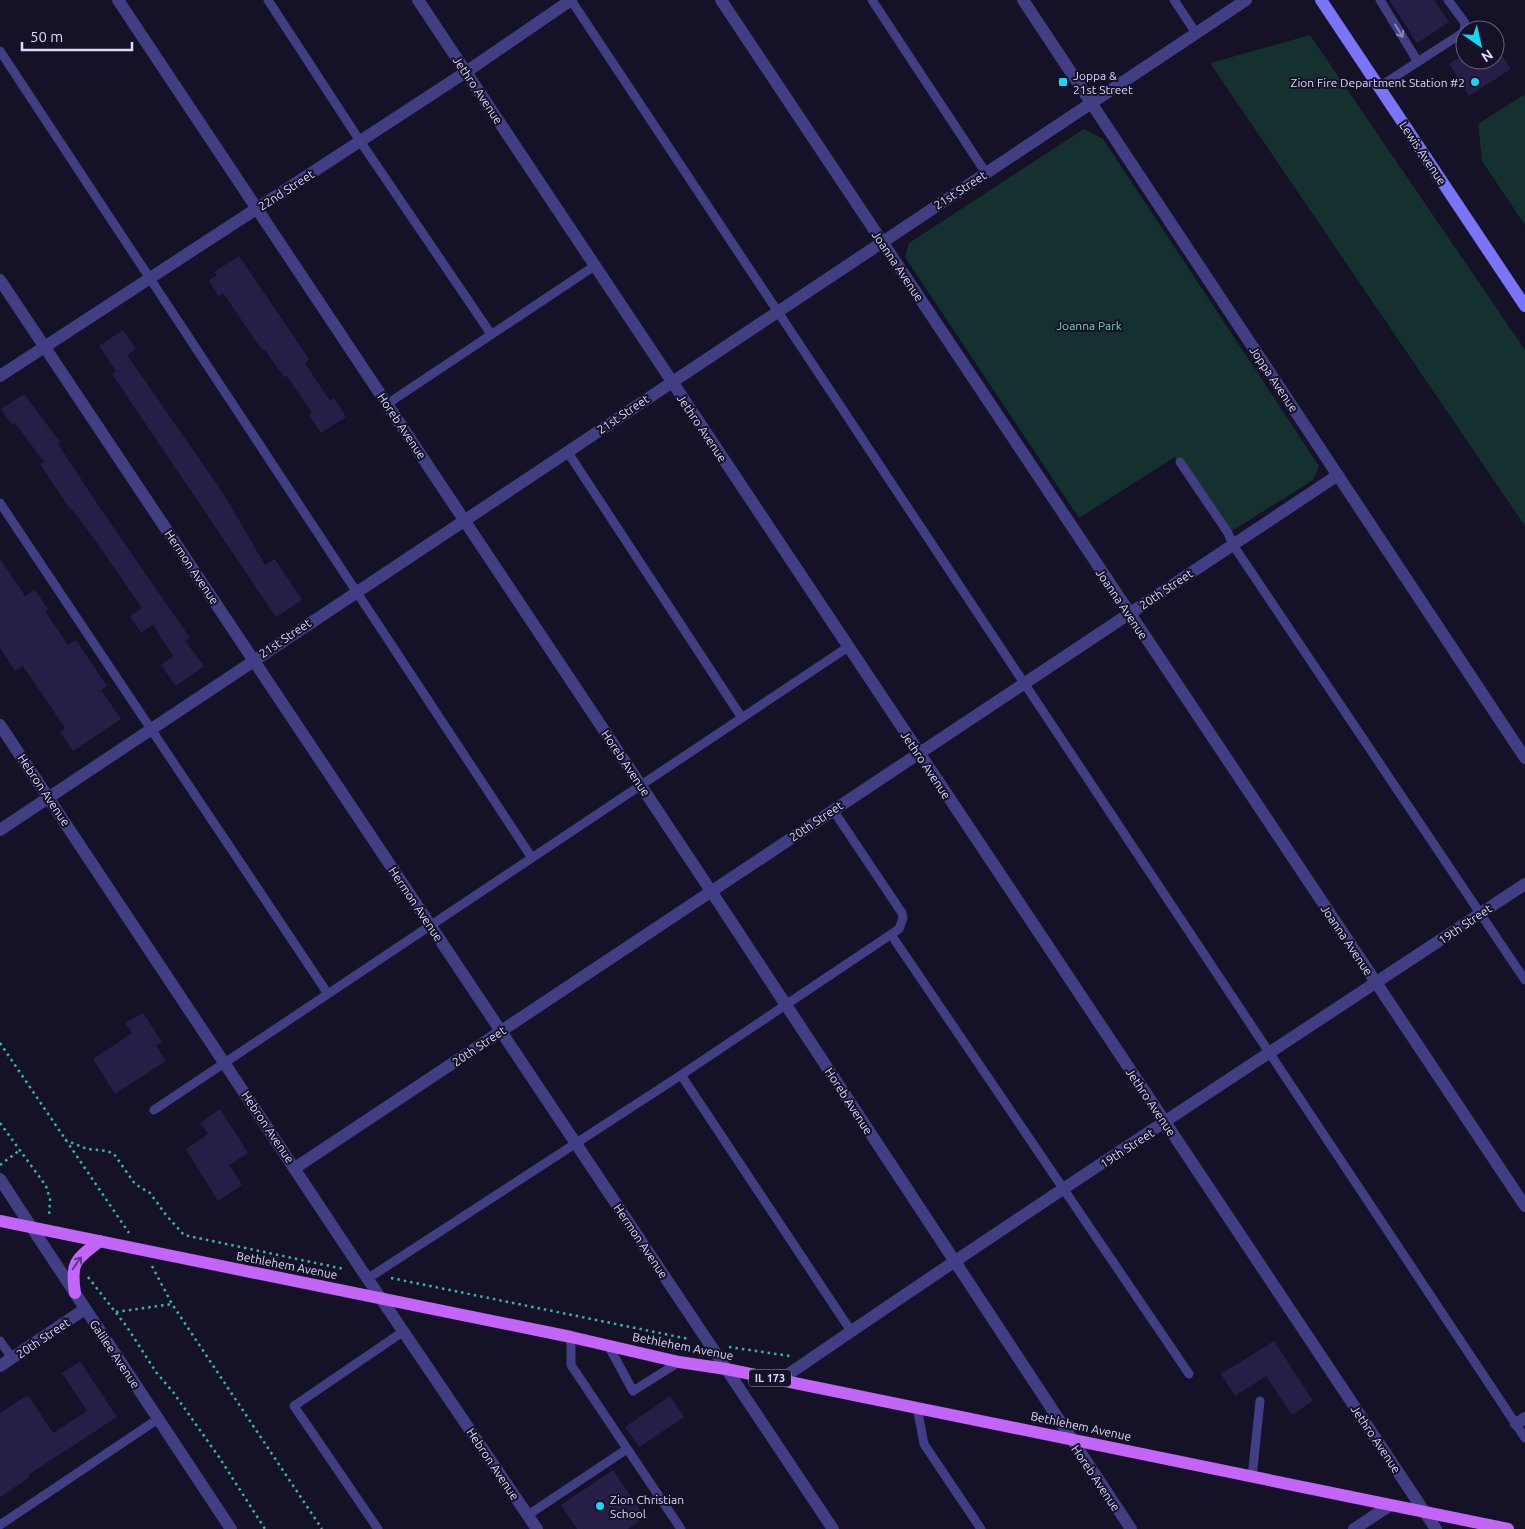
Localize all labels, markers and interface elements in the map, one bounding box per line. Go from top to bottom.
scale bar [22,20,132,52]
north arrow [1455,20,1505,70]
one-way arrow [1394,23,1404,37]
text: 50 m [30,28,63,45]
text: N [1478,46,1496,65]
street label: Jethro Avenue [451,54,505,126]
place label: Joppa & 21st Street [1073,69,1133,96]
marker: Joppa & 21st Street [1057,76,1069,88]
place label: Zion Fire Department Station #2 [1291,76,1465,89]
marker: Zion Fire Department Station #2 [1469,76,1481,88]
street label: Lewis Avenue [1397,119,1449,187]
street label: 22nd Street [256,167,316,213]
street label: 21st Street [931,168,989,212]
street label: Joanna Avenue [870,228,926,304]
park label: Joanna Park [1056,319,1122,332]
street label: Joppa Avenue [1247,344,1301,414]
street label: Horeb Avenue [375,391,429,461]
street label: 21st Street [595,392,652,436]
street label: Jethro Avenue [675,392,729,464]
street label: Hermon Avenue [162,527,222,607]
street label: Joanna Avenue [1094,566,1150,642]
street label: 20th Street [1137,566,1195,612]
street label: 21st Street [257,616,314,660]
street label: Horeb Avenue [599,728,653,798]
street label: Jethro Avenue [899,729,953,801]
street label: Hebron Avenue [15,752,73,828]
street label: 20th Street [787,798,845,844]
street label: Hermon Avenue [386,864,446,944]
street label: 19th Street [1436,901,1494,947]
street label: Joanna Avenue [1319,902,1375,978]
street label: 20th Street [450,1023,508,1069]
street label: Horeb Avenue [823,1065,875,1137]
street label: Jethro Avenue [1124,1066,1178,1138]
street label: Hebron Avenue [239,1089,297,1165]
street label: 19th Street [1098,1126,1157,1170]
street label: Hermon Avenue [611,1201,671,1281]
street label: Bethlehem Avenue [235,1249,339,1281]
one-way arrow [72,1256,82,1270]
street label: 20th Street [14,1315,72,1361]
street label: Galilee Avenue [87,1317,143,1391]
street label: Bethlehem Avenue [631,1330,735,1362]
road number: IL 173 [749,1370,791,1386]
street label: Jethro Avenue [1349,1403,1403,1475]
street label: Bethlehem Avenue [1029,1409,1133,1443]
street label: Hebron Avenue [464,1426,522,1502]
street label: Horeb Avenue [1069,1443,1123,1513]
place label: Zion Christian School [610,1493,684,1520]
marker: Zion Christian School [594,1500,606,1512]

